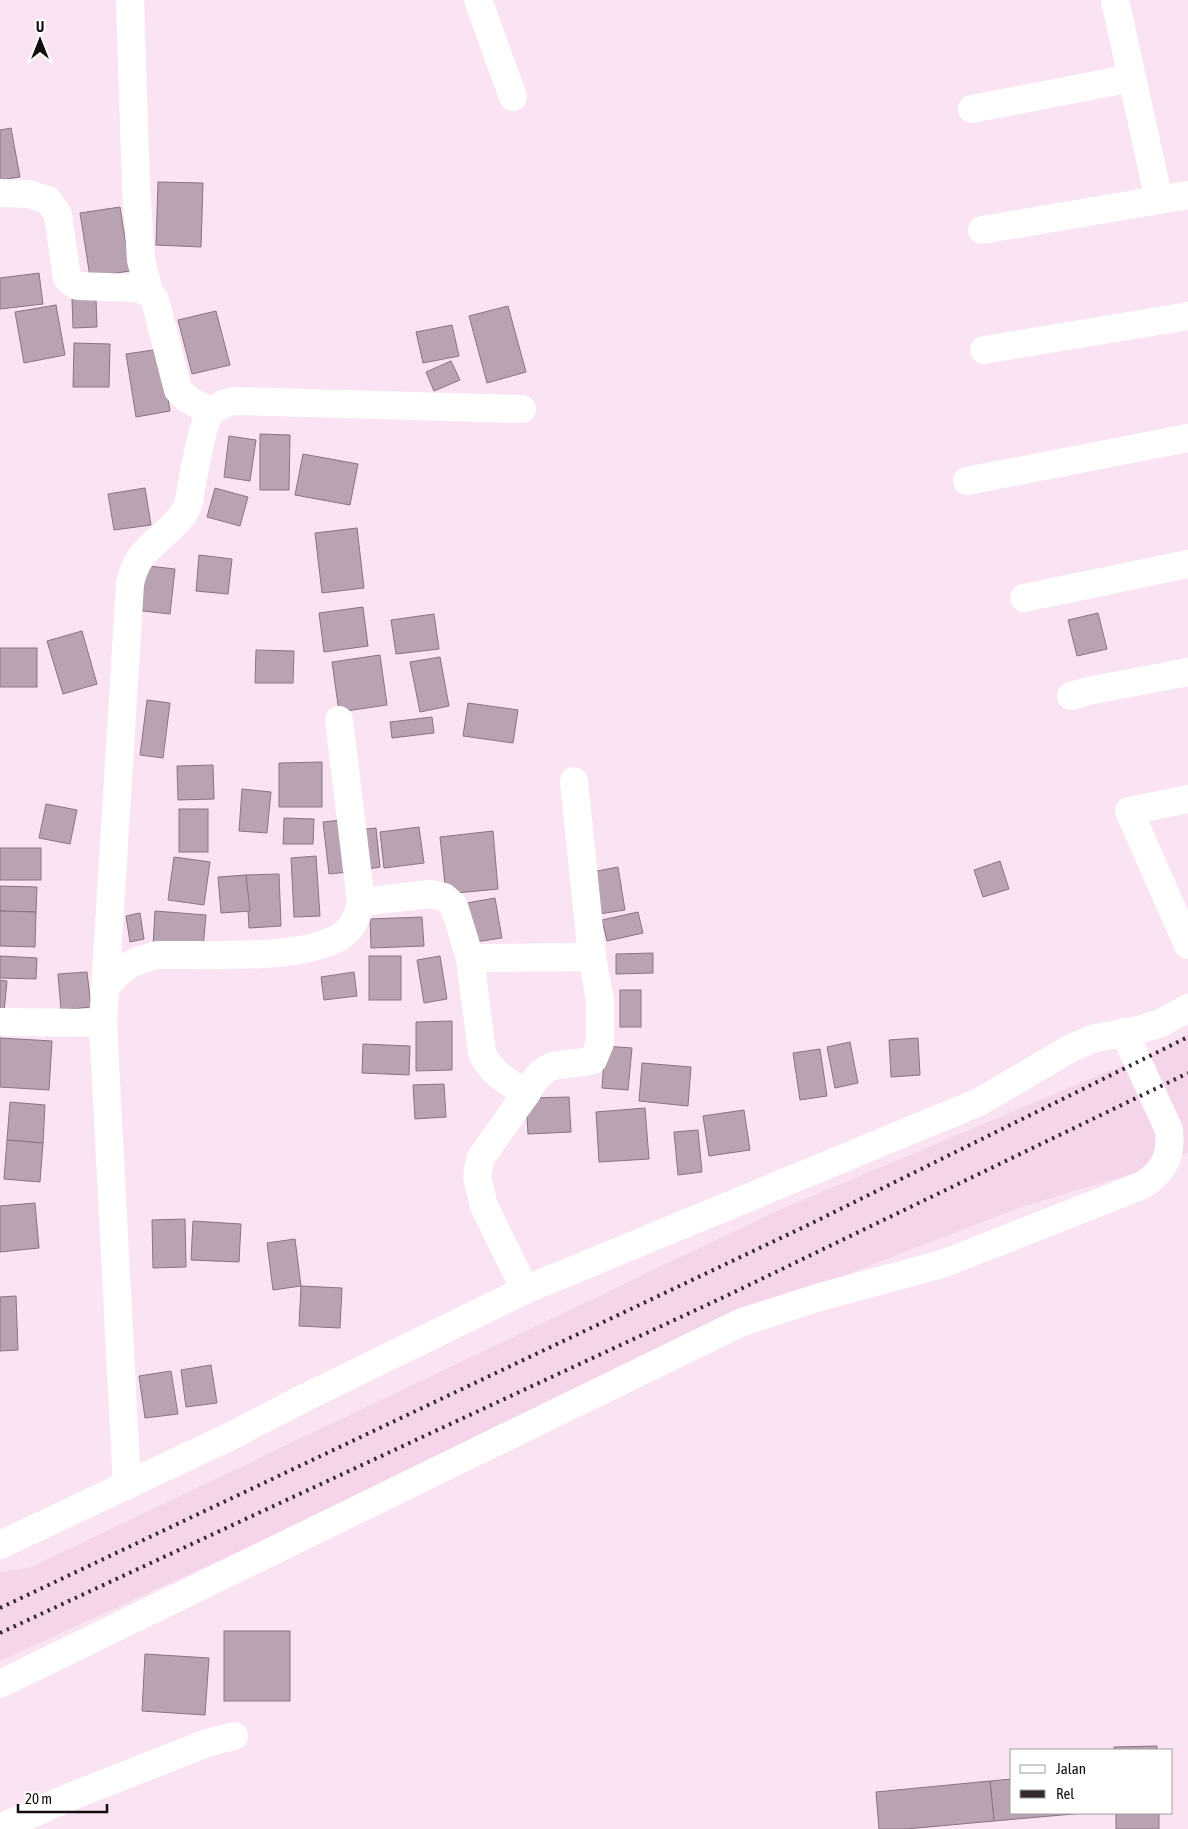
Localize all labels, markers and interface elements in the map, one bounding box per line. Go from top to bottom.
north arrow [15,15,65,65]
text: U [36,19,44,35]
legend [1010,1749,1173,1814]
text: Jalan [1056,1760,1086,1777]
scale bar [18,1782,106,1814]
text: Rel [1056,1785,1074,1802]
text: 20 m [25,1790,52,1807]

